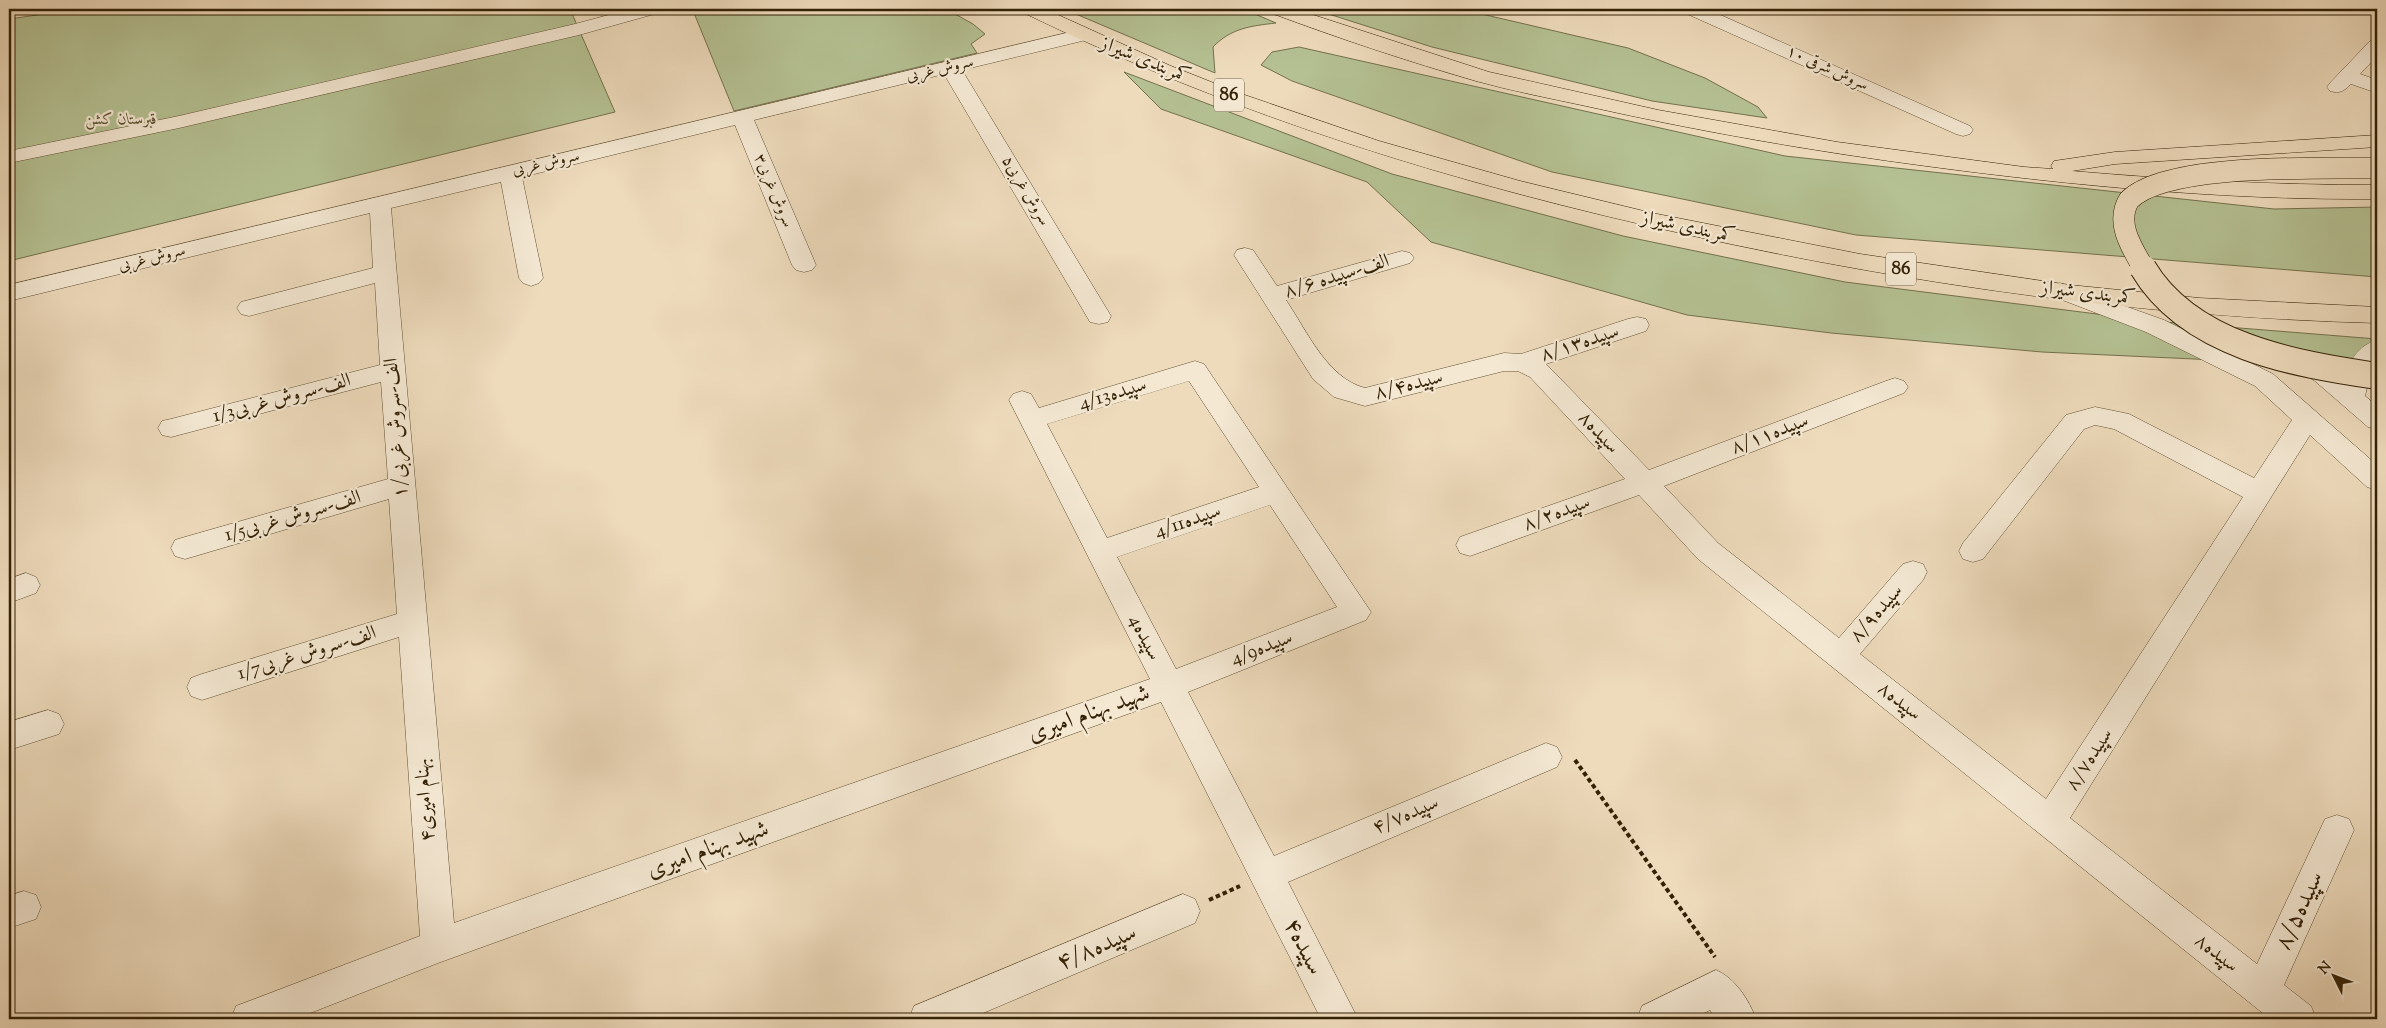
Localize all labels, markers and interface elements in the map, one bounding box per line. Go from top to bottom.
street label: کمربندی شیراز [1093,29,1195,92]
street label: سروش شرقی ۱۰ [1782,41,1872,97]
street label: سروش غربی [904,51,976,89]
road number: 86 [1214,78,1244,112]
park label: قبرستان کشن [85,109,157,132]
street label: سروش غربی [510,145,582,183]
street label: سروش غربی۳ [747,151,799,231]
street label: سروش غربی۵ [995,152,1055,230]
street label: کمربندی شیراز [1636,203,1738,252]
street label: سروش غربی [116,240,188,278]
street label: ۸/۶ الف-سپیده [1281,247,1393,307]
road number: 86 [1886,252,1916,286]
street label: کمربندی شیراز [2037,274,2137,314]
street label: سپیده۸/۱۳ [1537,318,1623,370]
street label: ۱/الف-سروش غربی [378,357,416,499]
street label: سپیده۸/۴ [1372,364,1446,408]
street label: 1/3الف-سروش غربی [210,367,354,431]
street label: 4/13سپیده [1075,371,1151,419]
street label: سپیده۸ [1570,405,1626,461]
street label: سپیده۸/۱۱ [1727,407,1813,463]
street label: 1/5الف-سروش غربی [221,484,365,550]
street label: سپیده۸/۲ [1519,488,1595,540]
street label: 4/11سپیده [1151,497,1225,547]
street label: سپیده۸/۹ [1843,578,1911,650]
street label: 4سپیده [1120,610,1168,666]
street label: 1/7الف-سروش غربی [234,619,380,689]
street label: 4/9سپیده [1227,624,1297,674]
street label: سپیده۸ [1871,675,1927,729]
street label: شهید بهنام امیری [1023,676,1155,754]
street label: سپیده۸/۷ [2059,723,2121,797]
street label: بهنام امیری۴ [409,757,444,843]
street label: سپیده۴/۷ [1368,789,1444,843]
street label: شهید بهنام امیری [642,812,774,890]
street label: سپیده۸/۵ [2267,866,2333,956]
street label: سپیده۴ [1274,913,1332,981]
street label: سپیده۴/۸ [1052,916,1142,980]
street label: سپیده۸ [2188,927,2244,981]
north arrow [2308,950,2358,1000]
text: N [2315,958,2337,979]

